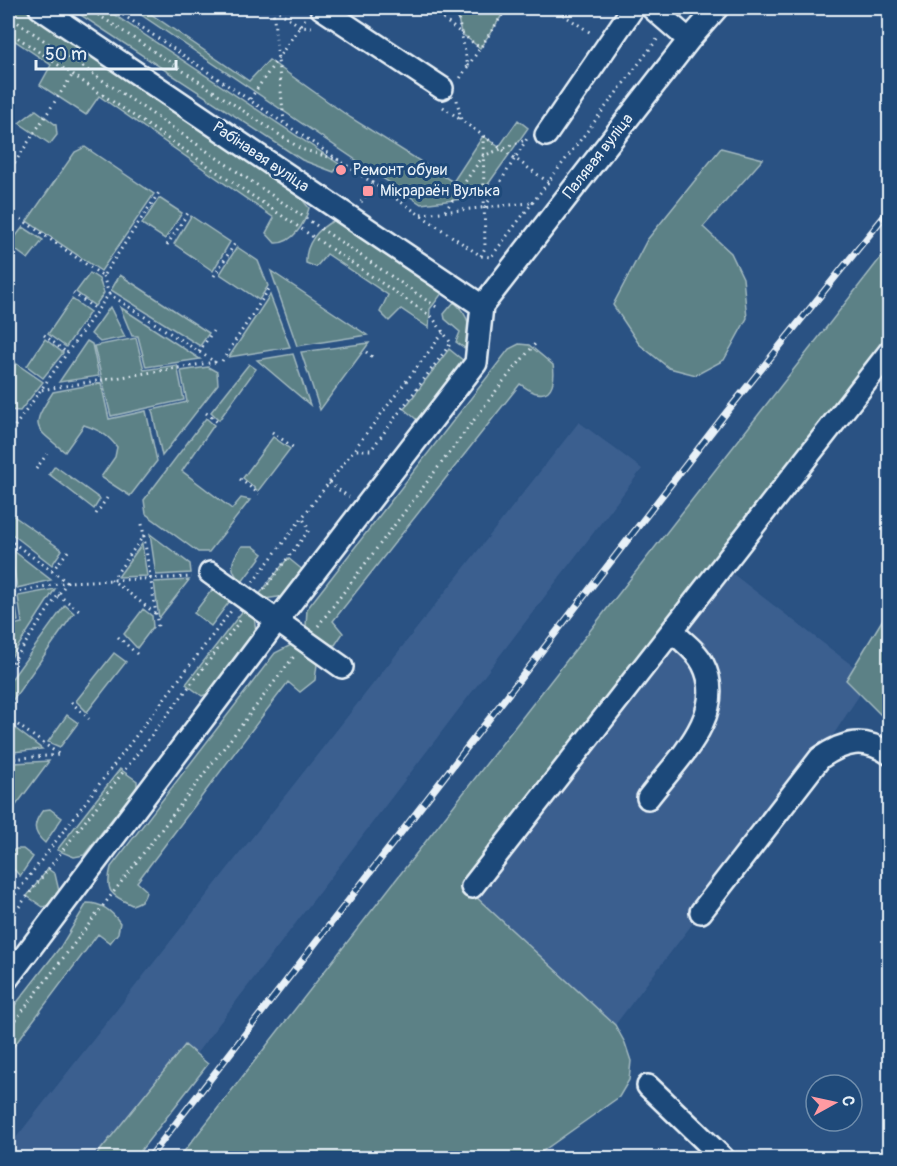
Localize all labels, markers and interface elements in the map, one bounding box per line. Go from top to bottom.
scale bar [36,33,176,71]
text: 50 m [45,43,87,66]
street label: Палявая вуліца [558,109,638,203]
street label: Рабінавая вуліца [209,117,313,197]
place label: Ремонт обуви [353,160,447,180]
marker: Ремонт обуви [334,163,348,177]
place label: Мікрараён Вулька [380,181,500,201]
marker: Мікрараён Вулька [361,184,375,198]
north arrow [804,1073,864,1133]
text: С [837,1095,858,1107]

